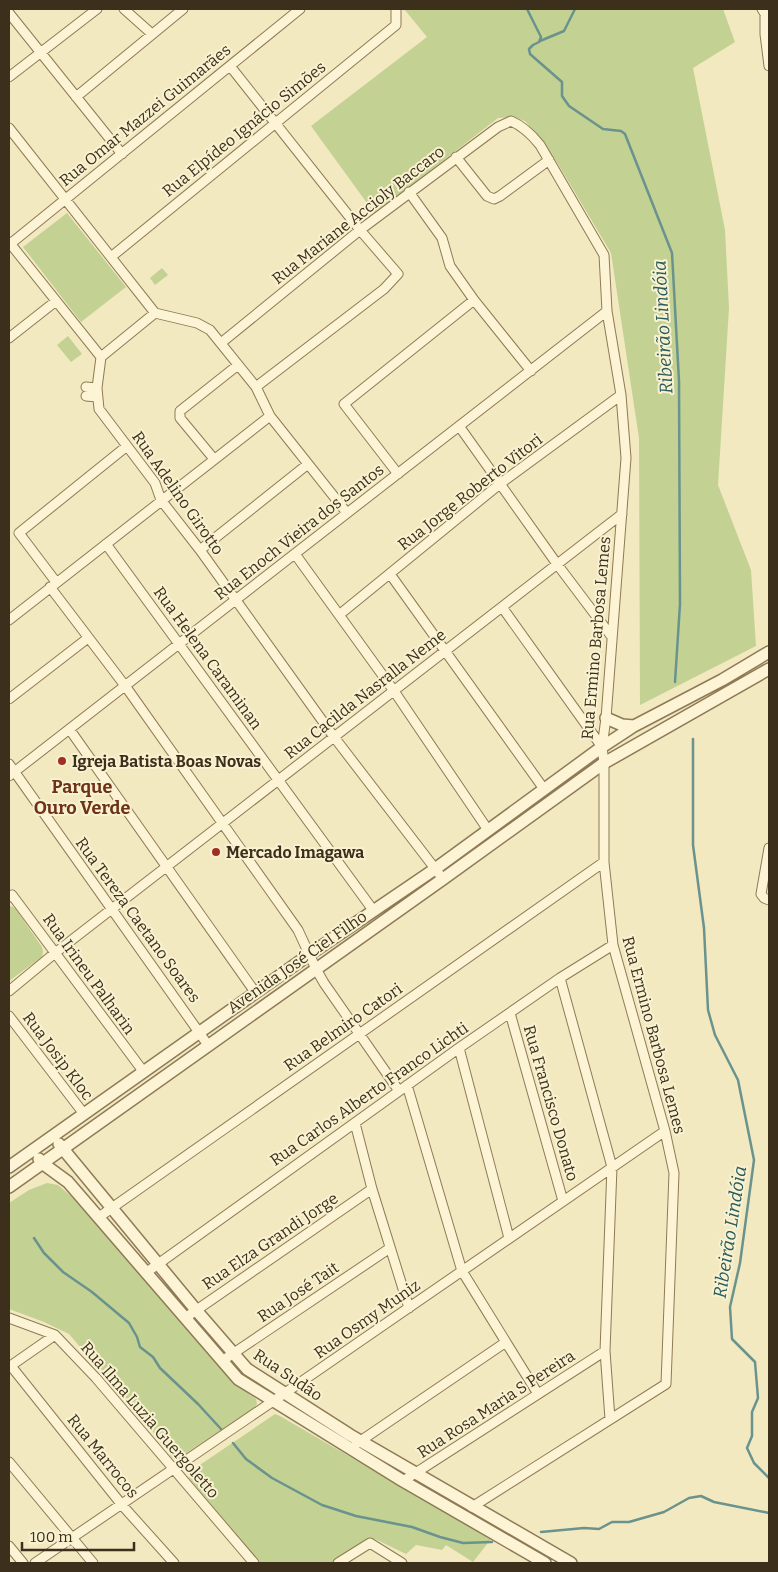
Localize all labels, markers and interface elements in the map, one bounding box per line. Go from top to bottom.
street label: Rua Omar Mazzei Guimarães [55,40,235,190]
street label: Rua Elpídeo Ignácio Simões [159,57,329,201]
street label: Rua Mariane Accioly Baccaro [268,142,448,288]
water label: Ribeirão Lindóia [649,260,677,394]
street label: Rua Adelino Girotto [128,428,228,558]
street label: Rua Jorge Roberto Vitori [394,430,546,554]
street label: Rua Enoch Vieira dos Santos [211,460,387,604]
street label: Rua Ermino Barbosa Lemes [578,536,614,740]
street label: Rua Helena Caraminan [150,583,266,733]
street label: Rua Cacilda Nasralla Neme [280,625,450,763]
place label: Igreja Batista Boas Novas [72,752,261,771]
marker: Igreja Batista Boas Novas [56,755,68,767]
district label: Parque Ouro Verde [34,776,130,819]
street label: Rua Tereza Caetano Soares [72,834,204,1006]
place label: Mercado Imagawa [226,843,364,862]
marker: Mercado Imagawa [210,846,222,858]
street label: Avenida José Ciel Filho [224,907,370,1017]
street label: Rua Irineu Palharin [39,910,139,1038]
street label: Rua Ermino Barbosa Lemes [618,934,690,1136]
street label: Rua Belmiro Catori [280,979,406,1075]
street label: Rua Josip Kloc [19,1008,97,1104]
street label: Rua Carlos Alberto Franco Lichti [266,1018,472,1170]
street label: Rua Francisco Donato [520,1023,582,1183]
water label: Ribeirão Lindóia [709,1164,751,1300]
street label: Rua Elza Grandi Jorge [199,1189,341,1293]
street label: Rua José Tait [254,1258,342,1326]
street label: Rua Osmy Muniz [310,1275,424,1363]
street label: Rua Ilma Luzia Guergoletto [77,1338,223,1502]
street label: Rua Sudão [250,1345,326,1405]
street label: Rua Rosa Maria S Pereira [414,1346,578,1462]
street label: Rua Marrocos [63,1410,143,1502]
scale bar [22,1520,135,1552]
text: 100 m [30,1528,73,1546]

